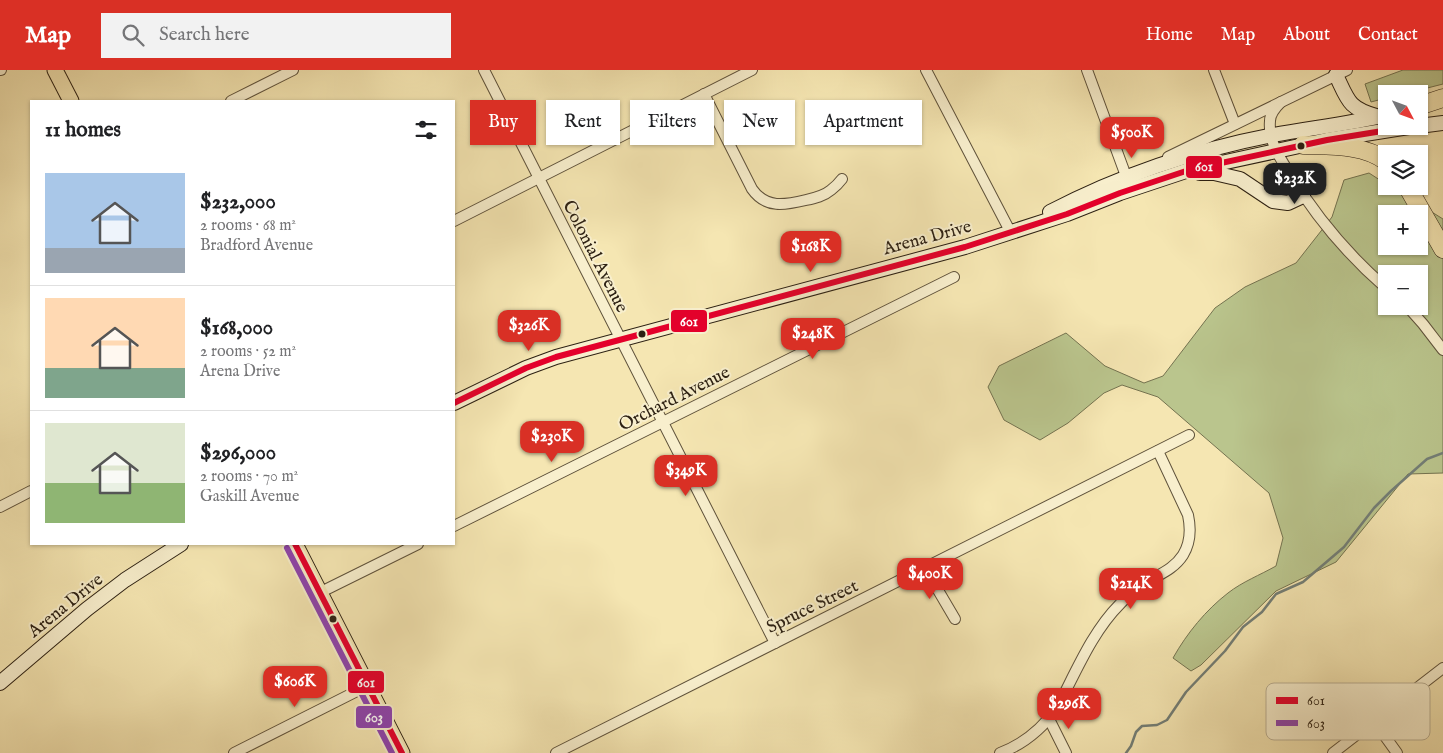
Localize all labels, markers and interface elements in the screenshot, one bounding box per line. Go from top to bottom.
search box [101,13,451,58]
text: Map [25,20,71,51]
icon: search [119,21,147,49]
text: Search here [159,23,250,47]
text: Home [1146,24,1193,47]
text: Map [1221,24,1255,47]
text: About [1283,24,1330,47]
text: Contact [1358,24,1418,47]
north arrow [1378,85,1428,135]
map controls [1378,85,1428,315]
chip: Buy [470,100,536,145]
chip: Rent [546,100,620,145]
chip: Filters [630,100,714,145]
chip: New [724,100,795,145]
chip: Apartment [805,100,922,145]
icon: filters [412,116,440,144]
pin: $500K [1097,116,1167,159]
text: 11 homes [45,117,121,144]
text: $500K [1111,123,1153,143]
unlabelled marker [1296,141,1306,151]
button: layers [1378,145,1428,195]
line badge: 601 [1185,155,1223,179]
text: 601 [1195,158,1213,176]
pin: $232K [1260,162,1330,205]
text: $232K [1274,169,1316,189]
text: $232,000 [200,189,276,216]
icon: home [85,193,145,253]
street label: Colonial Avenue [556,197,633,317]
button: + [1378,205,1428,255]
text: 2 rooms · 68 m² [200,216,296,236]
street label: Arena Drive [880,216,974,261]
pin: $168K [776,230,846,273]
text: Bradford Avenue [200,236,313,256]
text: $168K [791,237,831,257]
button: − [1378,265,1428,315]
line badge: 601 [670,309,708,333]
pin: $326K [494,310,564,352]
text: 601 [680,313,698,331]
text: $168,000 [200,315,273,342]
text: $326K [509,316,549,336]
icon: home [85,318,145,378]
pin: $248K [778,318,848,360]
text: $248K [792,324,834,344]
unlabelled marker [637,329,647,339]
text: 2 rooms · 52 m² [200,342,296,362]
street label: Orchard Avenue [615,361,734,437]
text: Arena Drive [200,362,280,382]
pin: $230K [517,420,587,463]
text: $230K [531,427,573,447]
text: $296,000 [200,440,276,467]
icon: home [85,443,145,503]
pin: $349K [651,454,721,497]
text: $349K [665,461,707,481]
text: 2 rooms · 70 m² [200,467,298,487]
text: Gaskill Avenue [200,487,299,507]
pin: $400K [895,558,965,600]
text: $400K [908,564,952,584]
pin: $214K [1096,568,1166,610]
street label: Arena Drive [23,569,108,644]
text: $214K [1110,574,1152,594]
street label: Spruce Street [763,575,862,639]
unlabelled marker [328,614,338,624]
pin: $606K [260,666,330,708]
line badge: 601 [347,670,385,694]
text: $606K [274,672,316,692]
text: 601 [357,674,375,692]
legend [1266,683,1430,740]
pin: $296K [1034,688,1104,730]
text: 601 [1307,692,1325,710]
text: $296K [1048,694,1090,714]
line badge: 603 [355,705,393,729]
text: 603 [365,709,383,727]
text: 603 [1307,715,1325,733]

